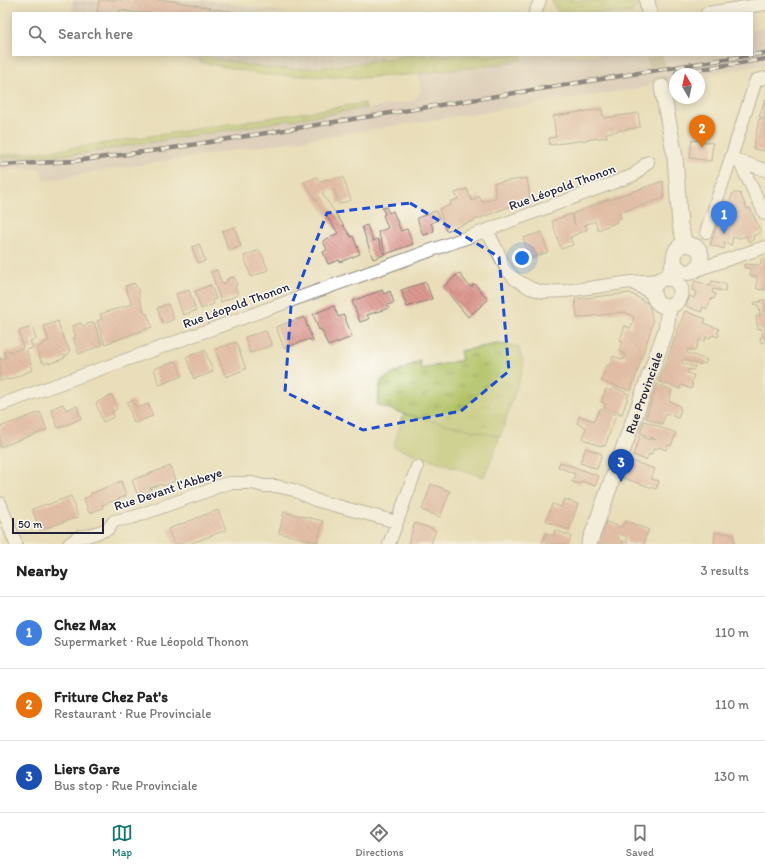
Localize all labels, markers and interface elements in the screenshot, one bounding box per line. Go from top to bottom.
search box [12,12,753,56]
icon: search [26,23,48,45]
text: Search here [58,25,133,43]
north arrow [669,68,705,104]
pin: 2 [689,115,715,148]
street label: Rue Léopold Thonon [507,160,618,213]
pin: 1 [711,201,737,234]
your location [512,248,532,268]
street label: Rue Léopold Thonon [181,278,292,331]
street label: Rue Provinciale [622,349,665,436]
pin: 3 [608,449,634,482]
street label: Rue Devant l'Abbeye [112,464,224,514]
scale bar [12,516,104,535]
text: 50 m [18,518,42,531]
text: Nearby [16,560,68,580]
text: 3 results [700,563,749,578]
text: Chez Max [54,616,116,634]
text: 1 [26,625,32,640]
text: 110 m [715,625,749,640]
text: Supermarket · Rue Léopold Thonon [54,634,249,649]
text: Friture Chez Pat's [54,688,168,706]
text: 2 [26,697,32,712]
text: 110 m [715,697,749,712]
text: Restaurant · Rue Provinciale [54,706,211,721]
text: Liers Gare [54,760,120,778]
text: 3 [25,769,33,784]
text: 130 m [714,769,749,784]
text: Bus stop · Rue Provinciale [54,778,198,793]
tab: Map [111,822,133,859]
tab: Directions [355,822,404,859]
tab: Saved [626,822,654,859]

